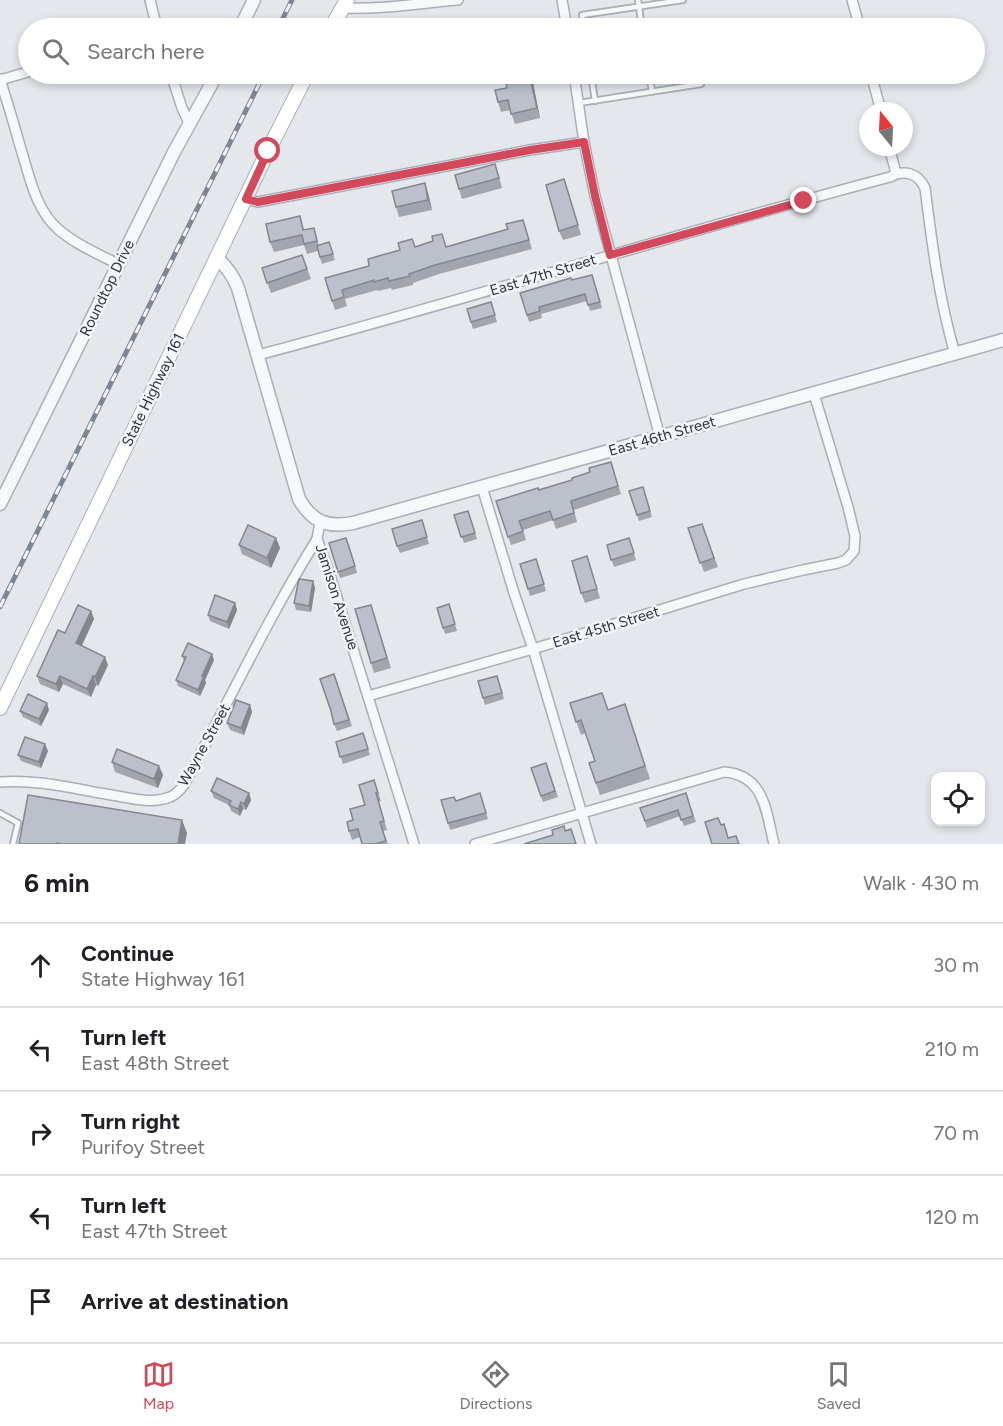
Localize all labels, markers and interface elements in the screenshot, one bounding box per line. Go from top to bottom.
search box [18,18,985,84]
icon: search [39,35,72,68]
text: Search here [87,38,205,65]
north arrow [859,102,913,156]
route start [254,137,280,163]
route end [790,187,816,213]
street label: Roundtop Drive [76,237,138,339]
street label: East 47th Street [488,250,599,300]
street label: State Highway 161 [118,331,188,449]
street label: East 46th Street [606,412,718,460]
street label: Jamison Avenue [311,542,363,652]
street label: East 45th Street [550,602,662,652]
street label: Wayne Street [174,700,234,789]
map controls [931,772,985,826]
button: locate [931,772,985,826]
text: 6 min [24,867,90,899]
text: Walk · 430 m [863,871,979,895]
text: Continue [81,940,174,967]
icon: ahead [24,949,57,982]
text: 30 m [933,953,979,977]
text: State Highway 161 [81,967,246,991]
text: Turn left [81,1024,167,1051]
icon: left [24,1033,57,1066]
text: 210 m [925,1037,979,1061]
text: East 48th Street [81,1051,229,1075]
text: Turn right [81,1108,180,1135]
icon: right [24,1117,57,1150]
text: 70 m [933,1121,979,1145]
text: Purifoy Street [81,1135,205,1159]
text: Turn left [81,1192,167,1219]
icon: left [24,1201,57,1234]
text: 120 m [925,1205,979,1229]
text: East 47th Street [81,1219,228,1243]
icon: arrive [24,1285,57,1318]
text: Arrive at destination [81,1288,289,1315]
tab: Map [142,1358,175,1413]
tab: Directions [459,1358,532,1413]
tab: Saved [817,1358,861,1413]

